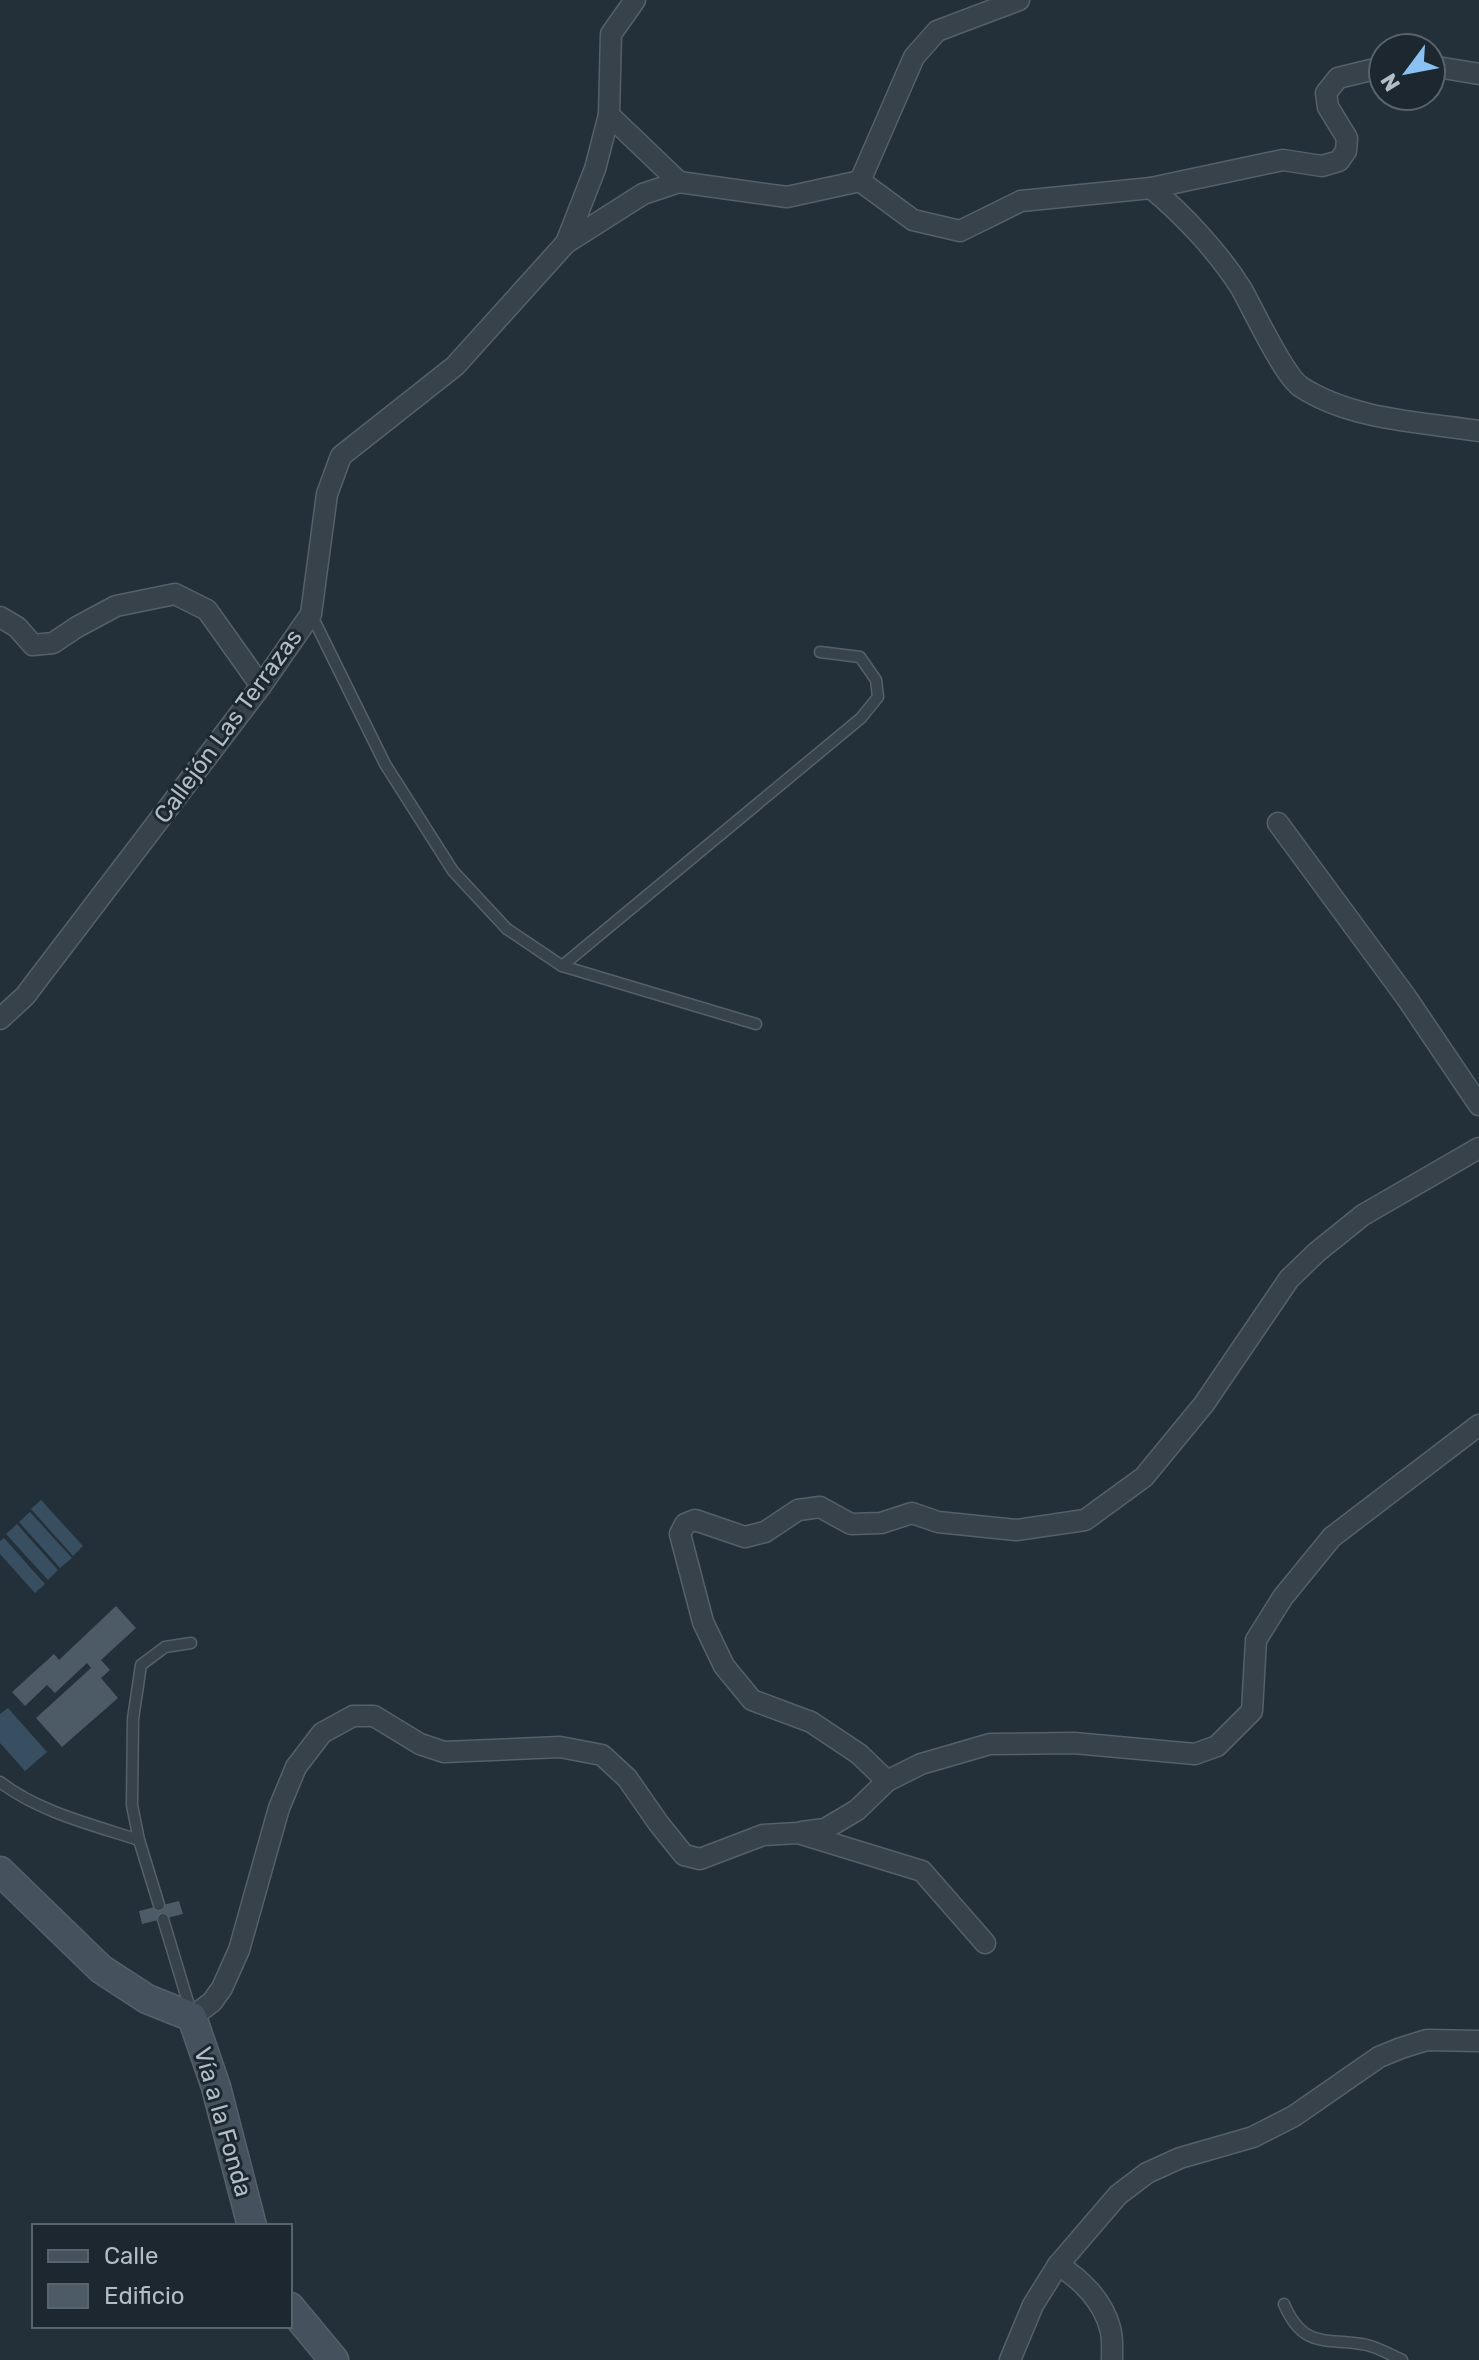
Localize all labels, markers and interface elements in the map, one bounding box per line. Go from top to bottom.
north arrow [1367,32,1447,112]
text: N [1375,68,1406,96]
street label: Callejón Las Terrazas [148,624,308,828]
street label: Vía a la Fonda [188,2044,258,2200]
legend [32,2224,292,2328]
text: Calle [104,2242,158,2270]
text: Edificio [104,2282,185,2310]

